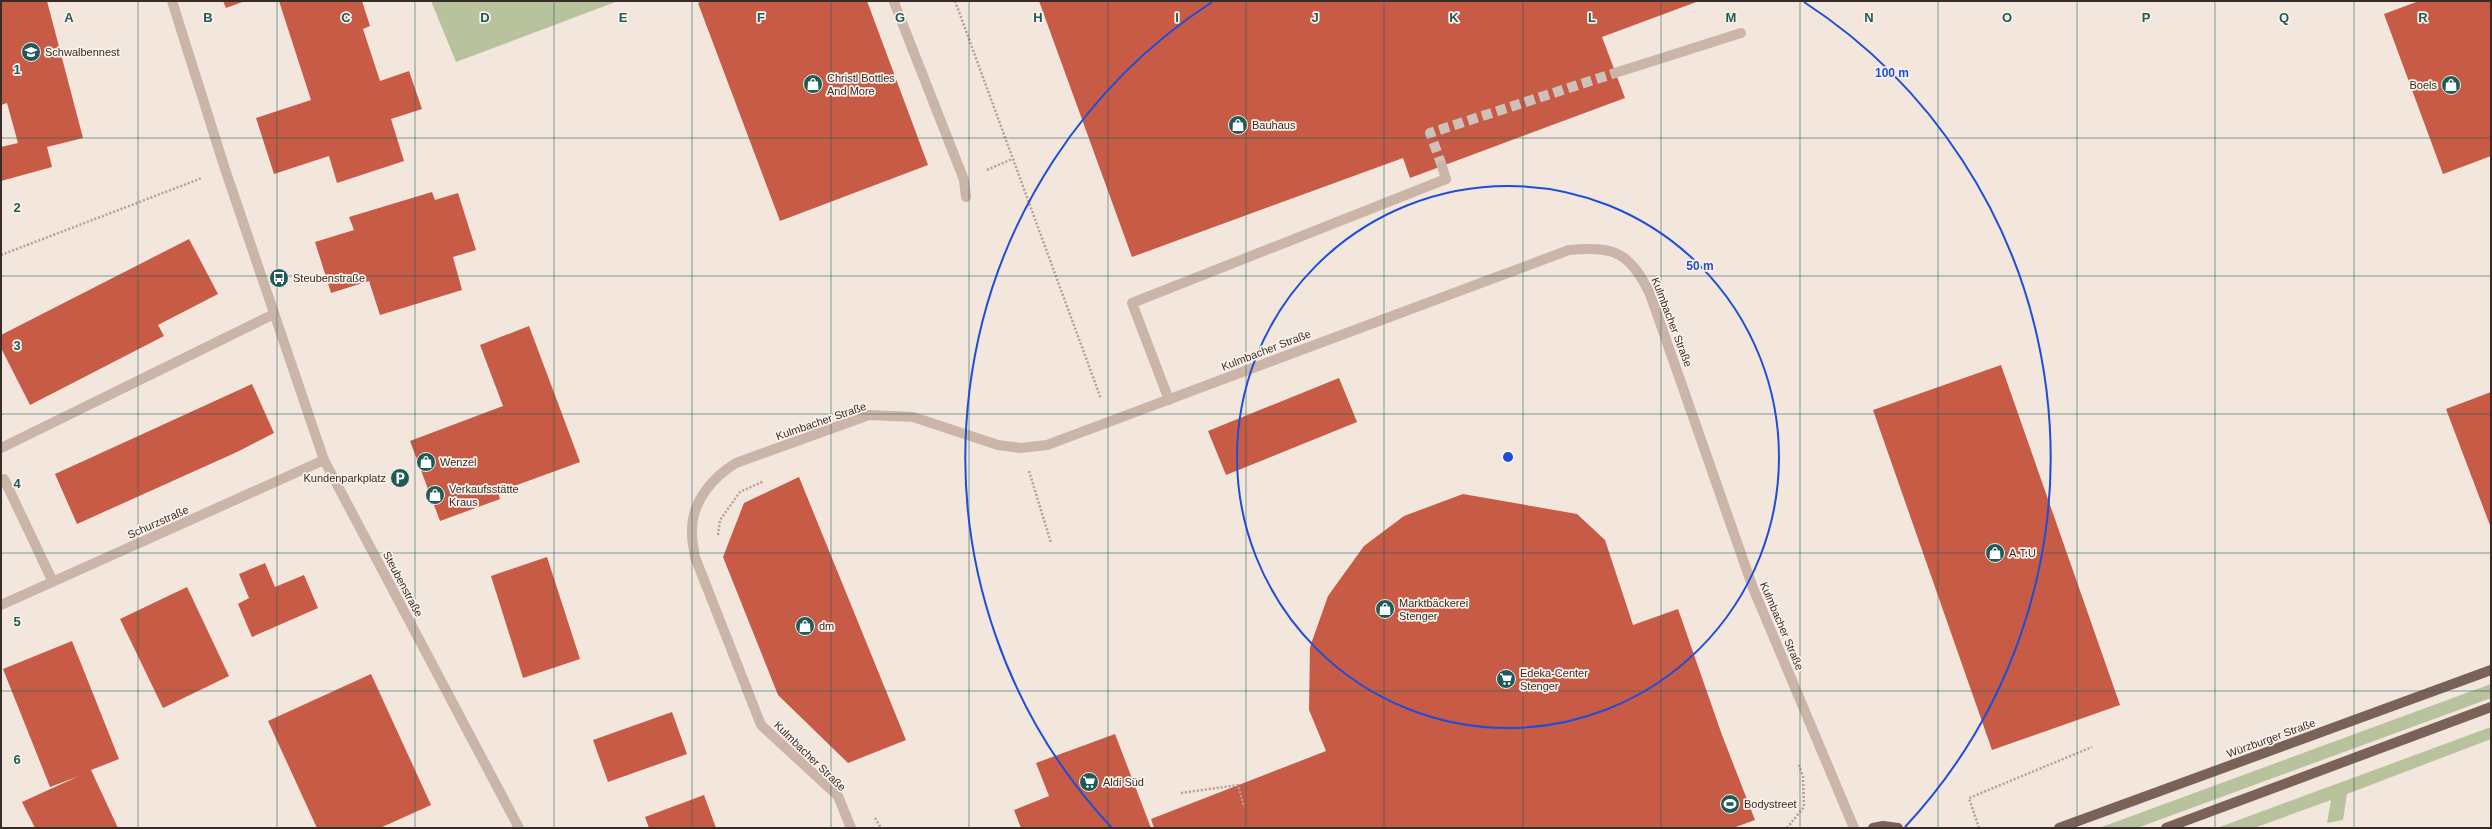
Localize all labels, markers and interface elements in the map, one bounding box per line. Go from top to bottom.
text: A [64,10,74,25]
text: B [203,10,213,25]
text: C [341,10,351,25]
text: D [480,10,490,25]
text: E [619,10,628,25]
text: F [757,10,765,25]
text: G [895,10,905,25]
text: H [1033,10,1043,25]
text: I [1175,10,1179,25]
text: J [1311,10,1319,25]
text: K [1449,10,1459,25]
text: L [1588,10,1596,25]
text: M [1726,10,1736,25]
text: N [1864,10,1874,25]
text: O [2002,10,2012,25]
text: P [2142,10,2151,25]
text: Q [2279,10,2289,25]
text: R [2418,10,2428,25]
school or university icon: Schwalbennest [20,41,42,63]
place label: Schwalbennest [45,46,120,58]
text: 1 [13,62,21,77]
text: 100 m [1875,66,1909,80]
place label: Christl Bottles And More [827,72,895,97]
shop icon: Christl Bottles And More [802,73,824,95]
shop icon: Boels [2440,74,2462,96]
place label: Boels [2409,79,2437,91]
shop icon: Bauhaus [1227,114,1249,136]
place label: Bauhaus [1252,119,1296,131]
text: 2 [13,200,21,215]
text: 50 m [1686,259,1714,273]
bus stop icon: Steubenstraße [268,267,290,289]
place label: Steubenstraße [293,272,365,284]
street label: Kulmbacher Straße [1649,276,1695,368]
street label: Kulmbacher Straße [1220,327,1312,373]
text: 3 [13,338,21,353]
street label: Kulmbacher Straße [774,400,868,442]
centre of rings [1501,450,1515,464]
shop icon: Wenzel [415,451,437,473]
place label: Wenzel [440,456,476,468]
parking icon: Kundenparkplatz [389,467,411,489]
place label: Kundenparkplatz [303,472,386,484]
text: 4 [13,476,21,491]
place label: Verkaufsstätte Kraus [449,483,519,508]
shop icon: Verkaufsstätte Kraus [424,484,446,506]
street label: Schurzstraße [126,503,190,541]
shop icon: A.T.U [1984,542,2006,564]
place label: A.T.U [2009,547,2036,559]
street label: Steubenstraße [381,549,425,619]
street label: Kulmbacher Straße [1758,580,1806,672]
place label: Marktbäckerei Stenger [1399,597,1468,622]
shop icon: Marktbäckerei Stenger [1374,598,1396,620]
text: 5 [13,614,21,629]
shop icon: dm [794,615,816,637]
place label: dm [819,620,834,632]
place label: Edeka-Center Stenger [1520,667,1588,692]
supermarket icon: Edeka-Center Stenger [1495,668,1517,690]
street label: Würzburger Straße [2225,716,2317,760]
street label: Kulmbacher Straße [772,719,848,793]
text: 6 [13,752,21,767]
supermarket icon: Aldi Süd [1078,771,1100,793]
place label: Aldi Süd [1103,776,1144,788]
sports icon: Bodystreet [1719,793,1741,815]
place label: Bodystreet [1744,798,1797,810]

